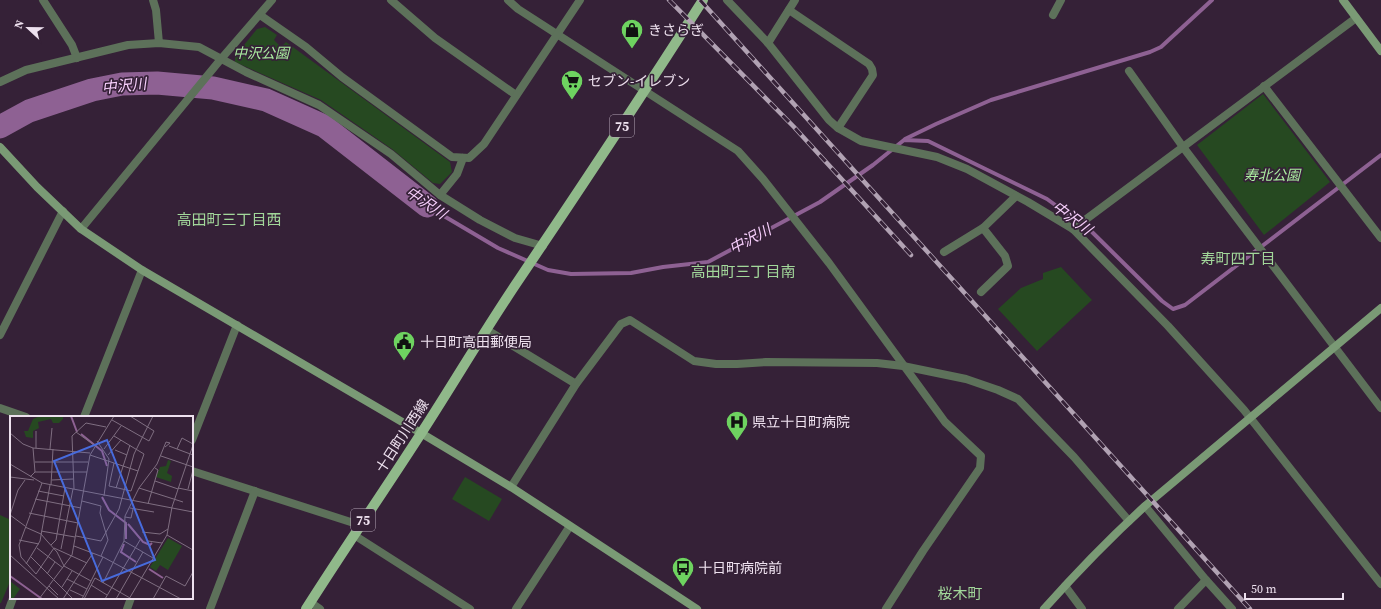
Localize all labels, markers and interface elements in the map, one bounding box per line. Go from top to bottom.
north arrow [8,8,48,48]
shop icon: きさらぎ [619,17,645,50]
text: N [11,18,28,31]
place label: きさらぎ [648,20,704,40]
park label: 中沢公園 [233,43,291,63]
supermarket icon: セブン-イレブン [559,68,585,101]
place label: セブン-イレブン [588,71,690,91]
water label: 中沢川 [100,73,149,98]
road number: 75 [610,115,634,137]
park label: 寿北公園 [1244,165,1302,185]
water label: 中沢川 [402,181,452,225]
water label: 中沢川 [1048,196,1098,241]
district label: 高田町三丁目西 [176,209,282,230]
water label: 中沢川 [725,218,776,258]
district label: 寿町四丁目 [1200,248,1276,269]
district label: 高田町三丁目南 [690,261,796,282]
public building icon: 十日町高田郵便局 [391,329,417,362]
place label: 十日町高田郵便局 [420,332,532,352]
street label: 十日町川西線 [371,395,433,477]
hospital icon: 県立十日町病院 [724,409,750,442]
place label: 県立十日町病院 [752,412,850,432]
inset map [10,416,193,599]
road number: 75 [351,509,375,531]
bus stop icon: 十日町病院前 [670,555,696,588]
place label: 十日町病院前 [698,558,782,578]
scale bar [1245,575,1343,601]
text: 50 m [1251,581,1277,597]
district label: 桜木町 [937,583,983,604]

